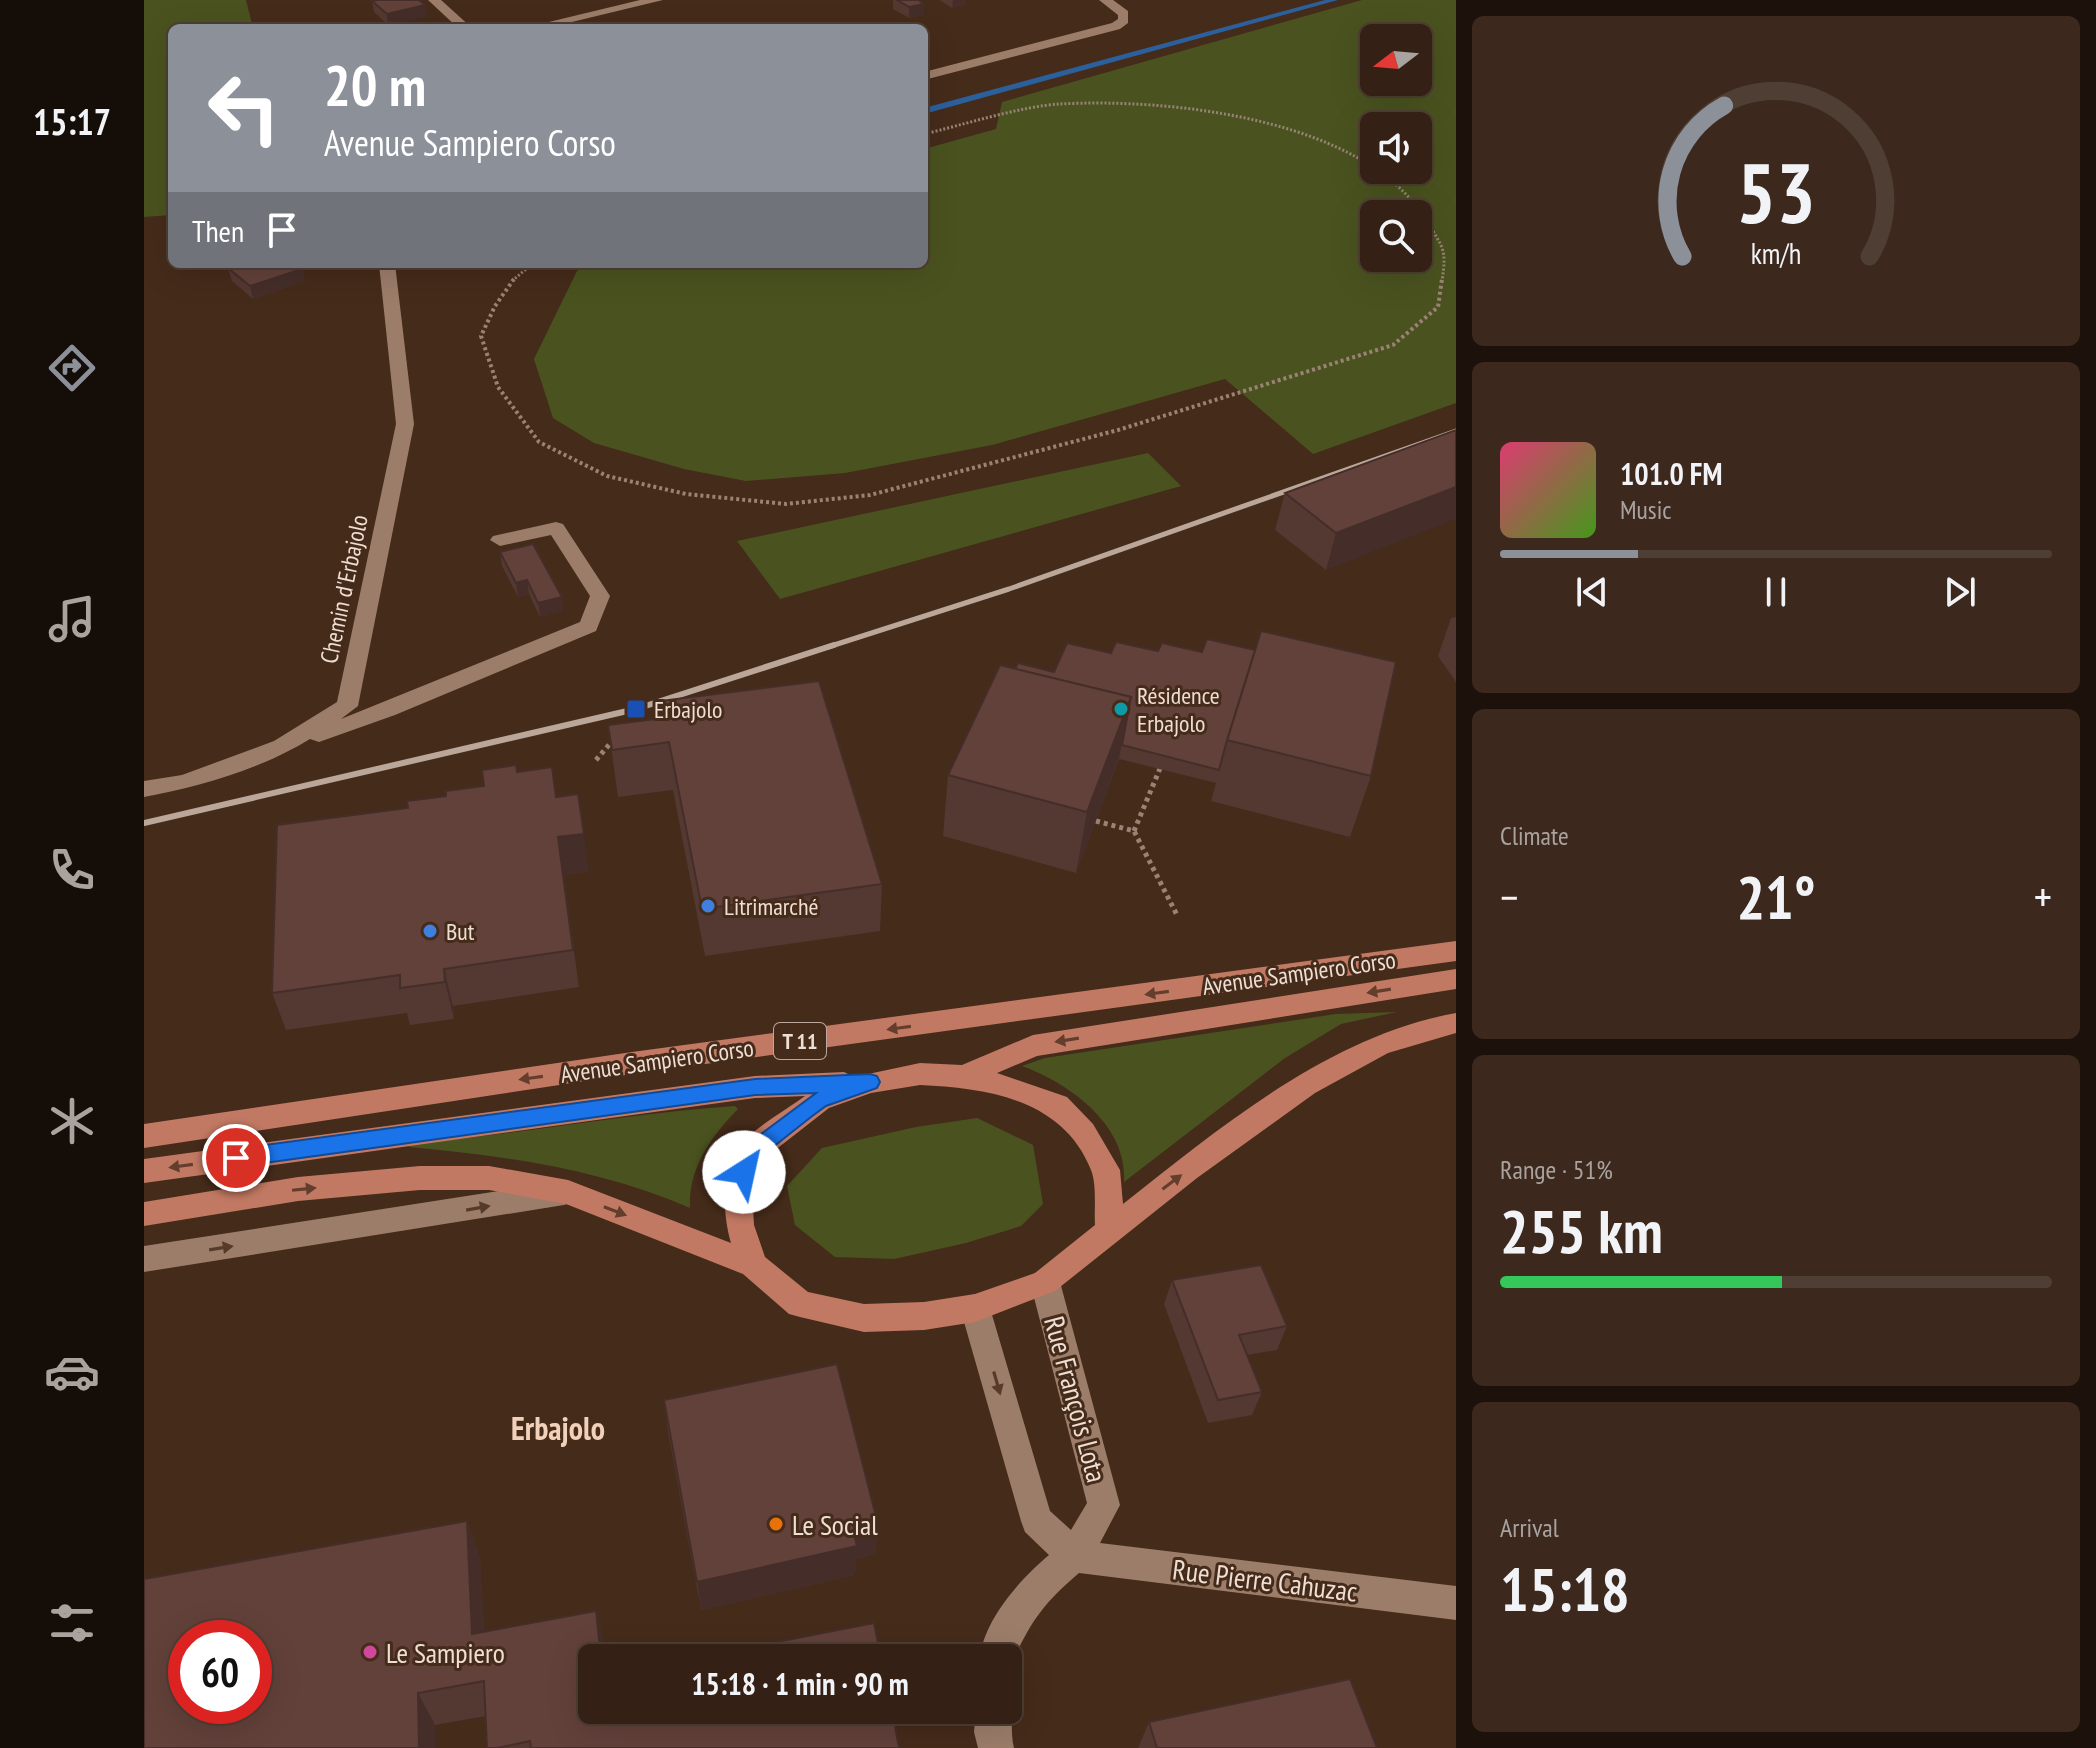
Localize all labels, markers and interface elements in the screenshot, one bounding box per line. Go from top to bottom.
north arrow [1360,24,1432,96]
map controls [1360,24,1432,272]
text: 20 m [324,49,426,121]
icon: left [192,56,296,160]
text: 15:17 [33,98,111,145]
button: sound [1360,112,1432,184]
text: Avenue Sampiero Corso [324,119,616,166]
text: 53 [1736,138,1816,246]
button: search [1360,200,1432,272]
icon: arrive [260,208,304,252]
text: Then [192,211,244,250]
text: km/h [1751,235,1801,272]
icon: directions [44,340,100,396]
text: 101.0 FM [1620,454,1722,493]
text: Music [1620,493,1672,526]
street label: Chemin d'Erbajolo [313,512,375,666]
icon: previous [1570,570,1614,614]
icon: pause [1754,570,1798,614]
icon: next [1938,570,1982,614]
icon: music [44,591,100,647]
place label: Résidence Erbajolo [1137,680,1220,739]
place label: Erbajolo [654,694,722,725]
marker: Erbajolo [625,698,647,720]
marker: Résidence Erbajolo [1112,700,1130,718]
text: Climate [1500,819,1569,852]
icon: phone [44,842,100,898]
text: 21° [1736,858,1816,936]
text: − [1500,868,1518,925]
text: + [2034,868,2052,925]
place label: Litrimarché [724,891,818,922]
marker: Litrimarché [699,897,717,915]
place label: But [446,916,475,947]
marker: But [421,922,439,940]
street label: Avenue Sampiero Corso [1200,944,1398,1002]
one-way arrow [1366,985,1391,997]
one-way arrow [1144,987,1169,1000]
one-way arrow [886,1022,911,1035]
road number: T 11 [774,1023,826,1059]
street label: Avenue Sampiero Corso [558,1032,756,1090]
one-way arrow [1054,1035,1079,1047]
one-way arrow [518,1072,543,1085]
icon: climate [44,1093,100,1149]
pin [202,1124,270,1192]
position arrow [702,1130,786,1214]
icon: arrive [214,1136,258,1180]
text: Range · 51% [1500,1153,1613,1186]
one-way arrow [169,1159,194,1172]
one-way arrow [1162,1174,1182,1190]
one-way arrow [292,1182,317,1195]
text: 255 km [1500,1192,1663,1270]
one-way arrow [466,1201,491,1214]
one-way arrow [603,1205,627,1218]
one-way arrow [209,1241,234,1253]
street label: Rue François Lota [1036,1312,1116,1486]
icon: car [44,1344,100,1400]
one-way arrow [991,1371,1004,1395]
district label: Erbajolo [511,1407,605,1449]
place label: Le Social [792,1506,878,1543]
text: Arrival [1500,1511,1559,1544]
marker: Le Social [767,1515,785,1533]
street label: Rue Pierre Cahuzac [1171,1550,1359,1610]
text: 15:18 [1500,1550,1630,1628]
icon: filters [44,1595,100,1651]
speed limit sign: 60 [168,1620,272,1724]
place label: Le Sampiero [386,1634,505,1671]
marker: Le Sampiero [361,1643,379,1661]
text: 15:18 · 1 min · 90 m [691,1664,909,1703]

